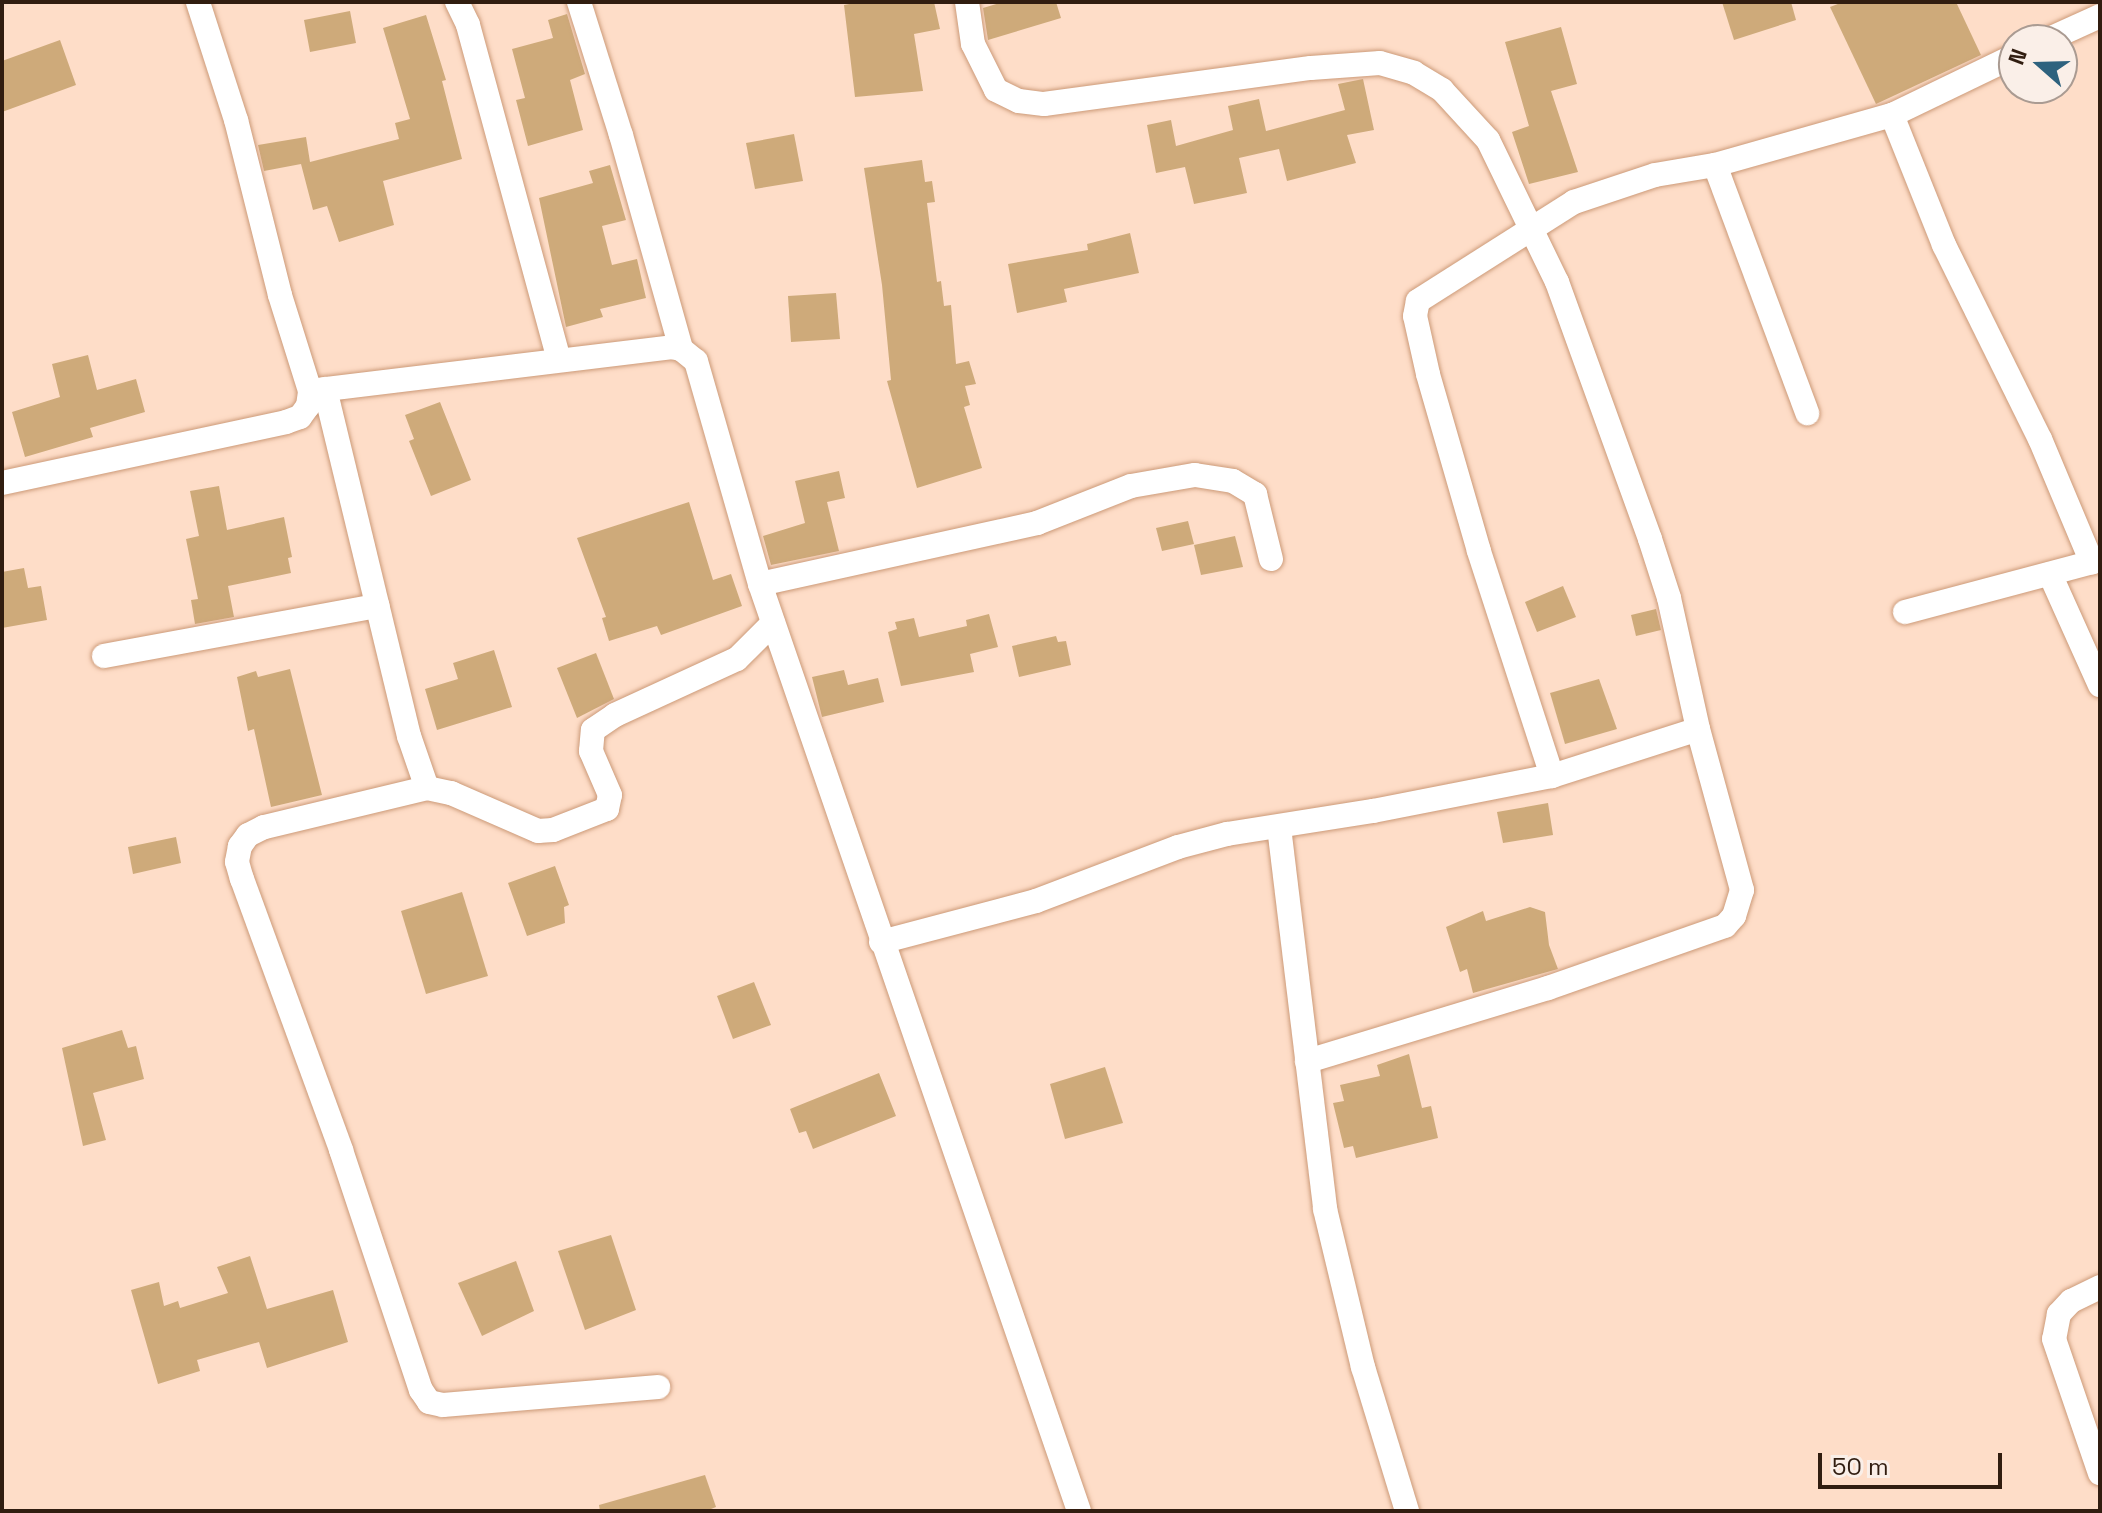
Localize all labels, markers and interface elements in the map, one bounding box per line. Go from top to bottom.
north arrow [1998,24,2078,104]
text: N [2002,45,2033,68]
scale bar [1822,1437,2006,1487]
text: 50 m [1832,1451,1889,1482]

